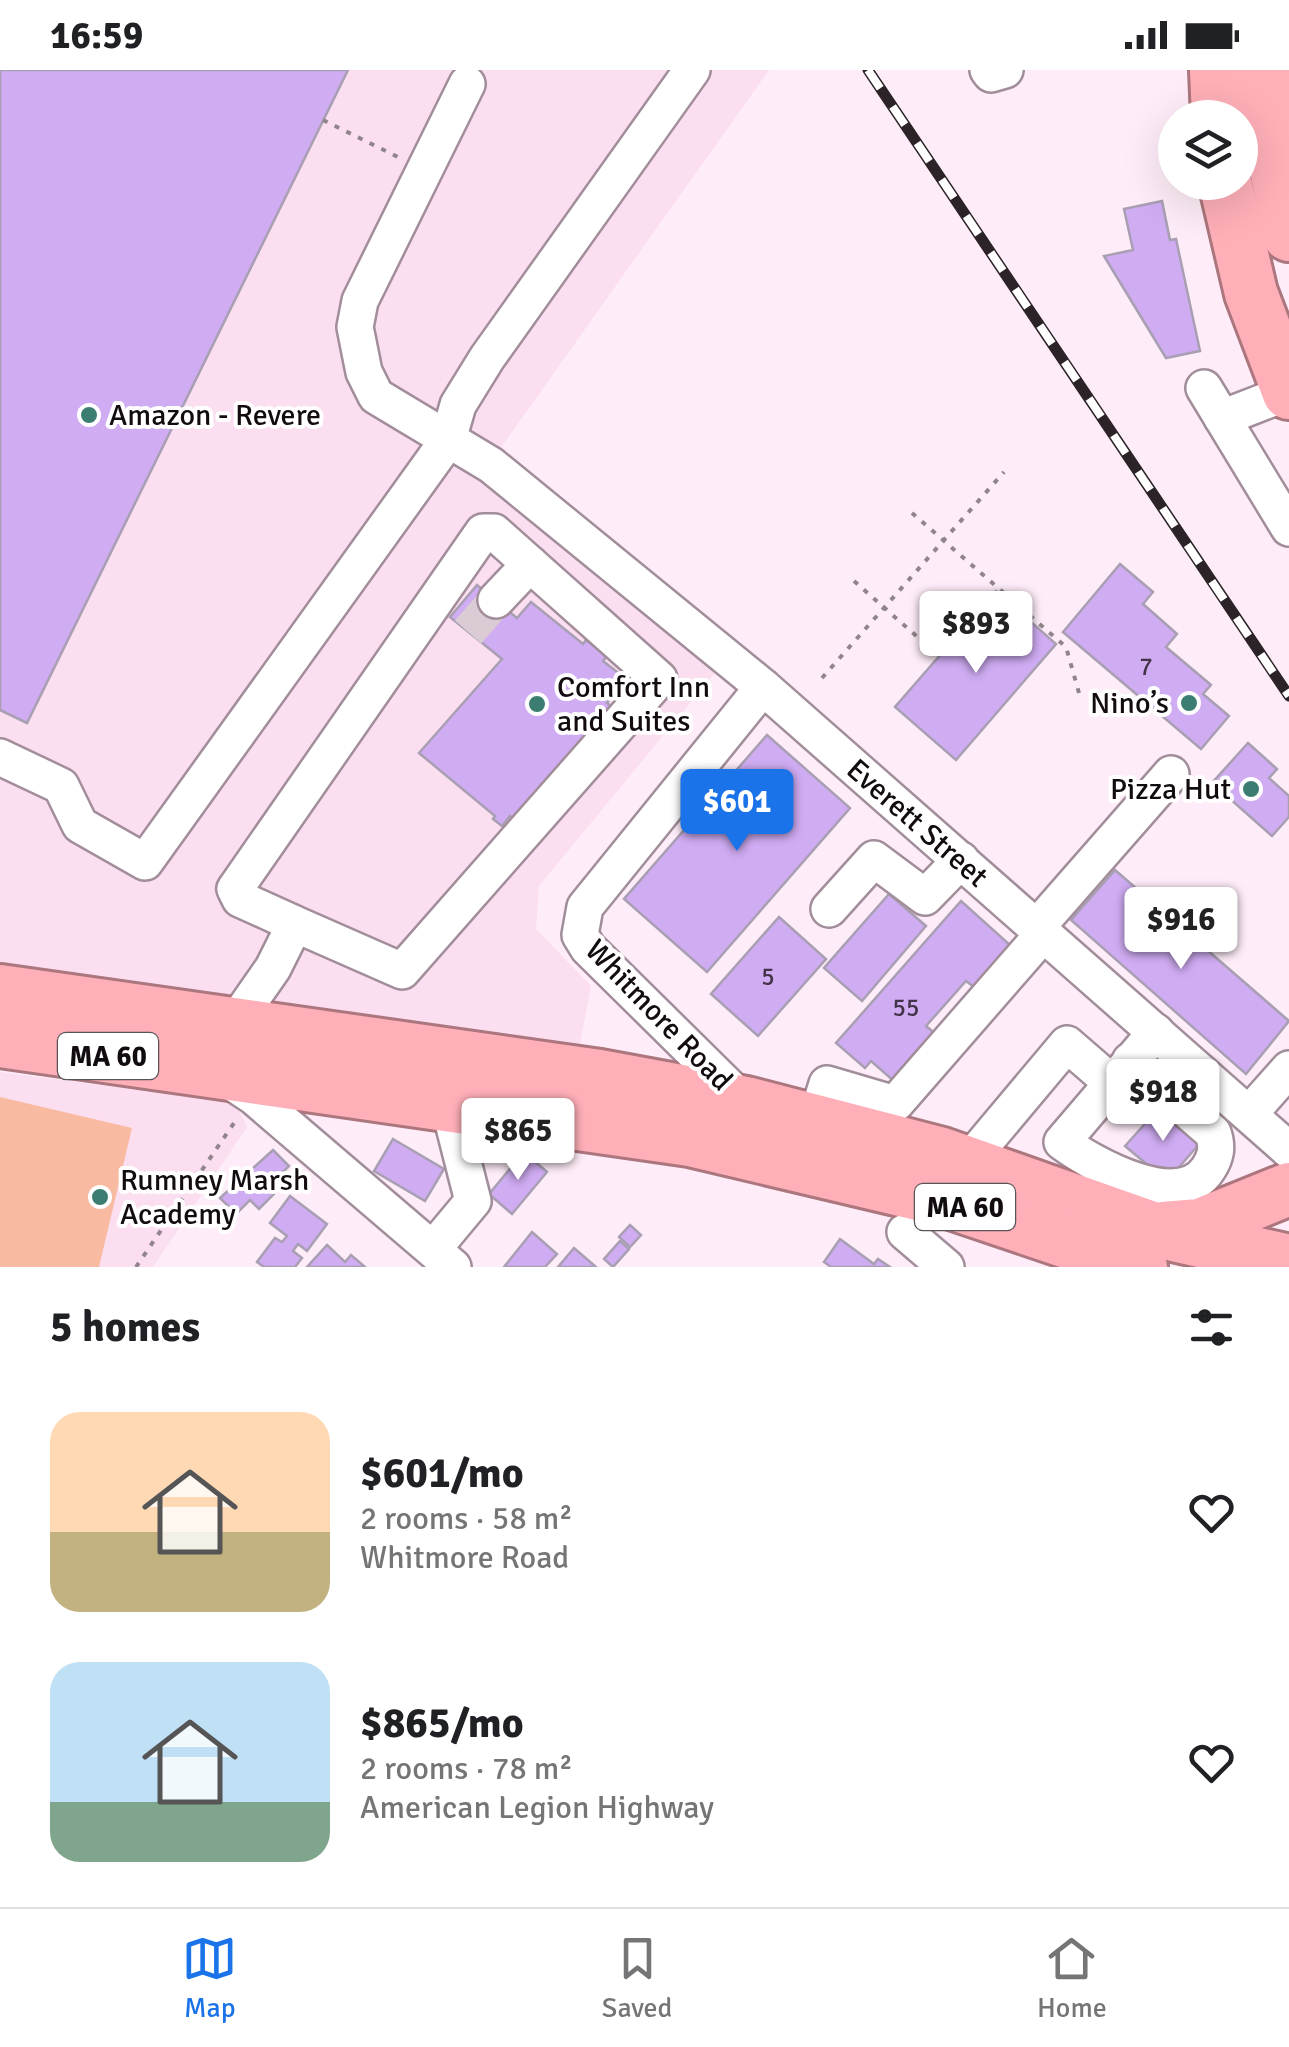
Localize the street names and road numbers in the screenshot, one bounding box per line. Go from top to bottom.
street label: Everett Street [839,751,995,895]
street label: Whitmore Road [577,932,740,1099]
road number: MA 60 [58,1033,158,1079]
road number: MA 60 [915,1184,1015,1230]

